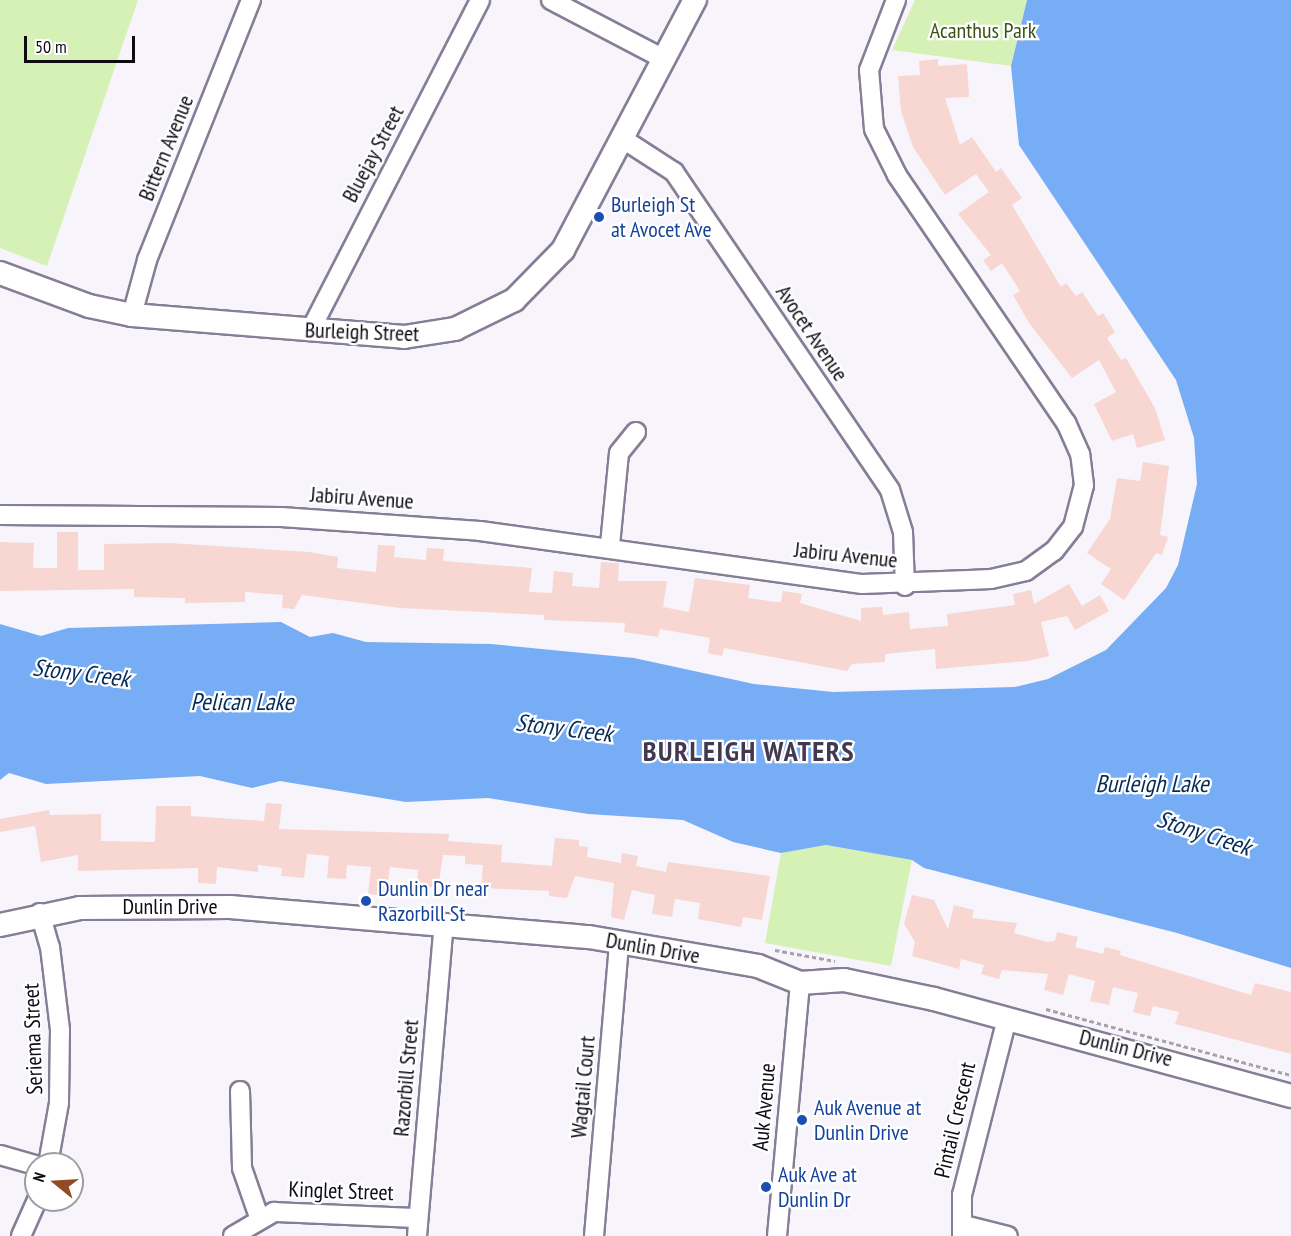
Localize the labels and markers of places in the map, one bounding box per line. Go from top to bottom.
place label: Burleigh St at Avocet Ave [611,191,713,242]
marker: Burleigh St at Avocet Ave [592,210,606,224]
place label: Dunlin Dr near Razorbill St [378,875,489,926]
marker: Dunlin Dr near Razorbill St [359,894,373,908]
place label: Auk Avenue at Dunlin Drive [814,1094,922,1146]
marker: Auk Avenue at Dunlin Drive [795,1113,809,1127]
place label: Auk Ave at Dunlin Dr [778,1161,858,1212]
marker: Auk Ave at Dunlin Dr [759,1180,773,1194]

